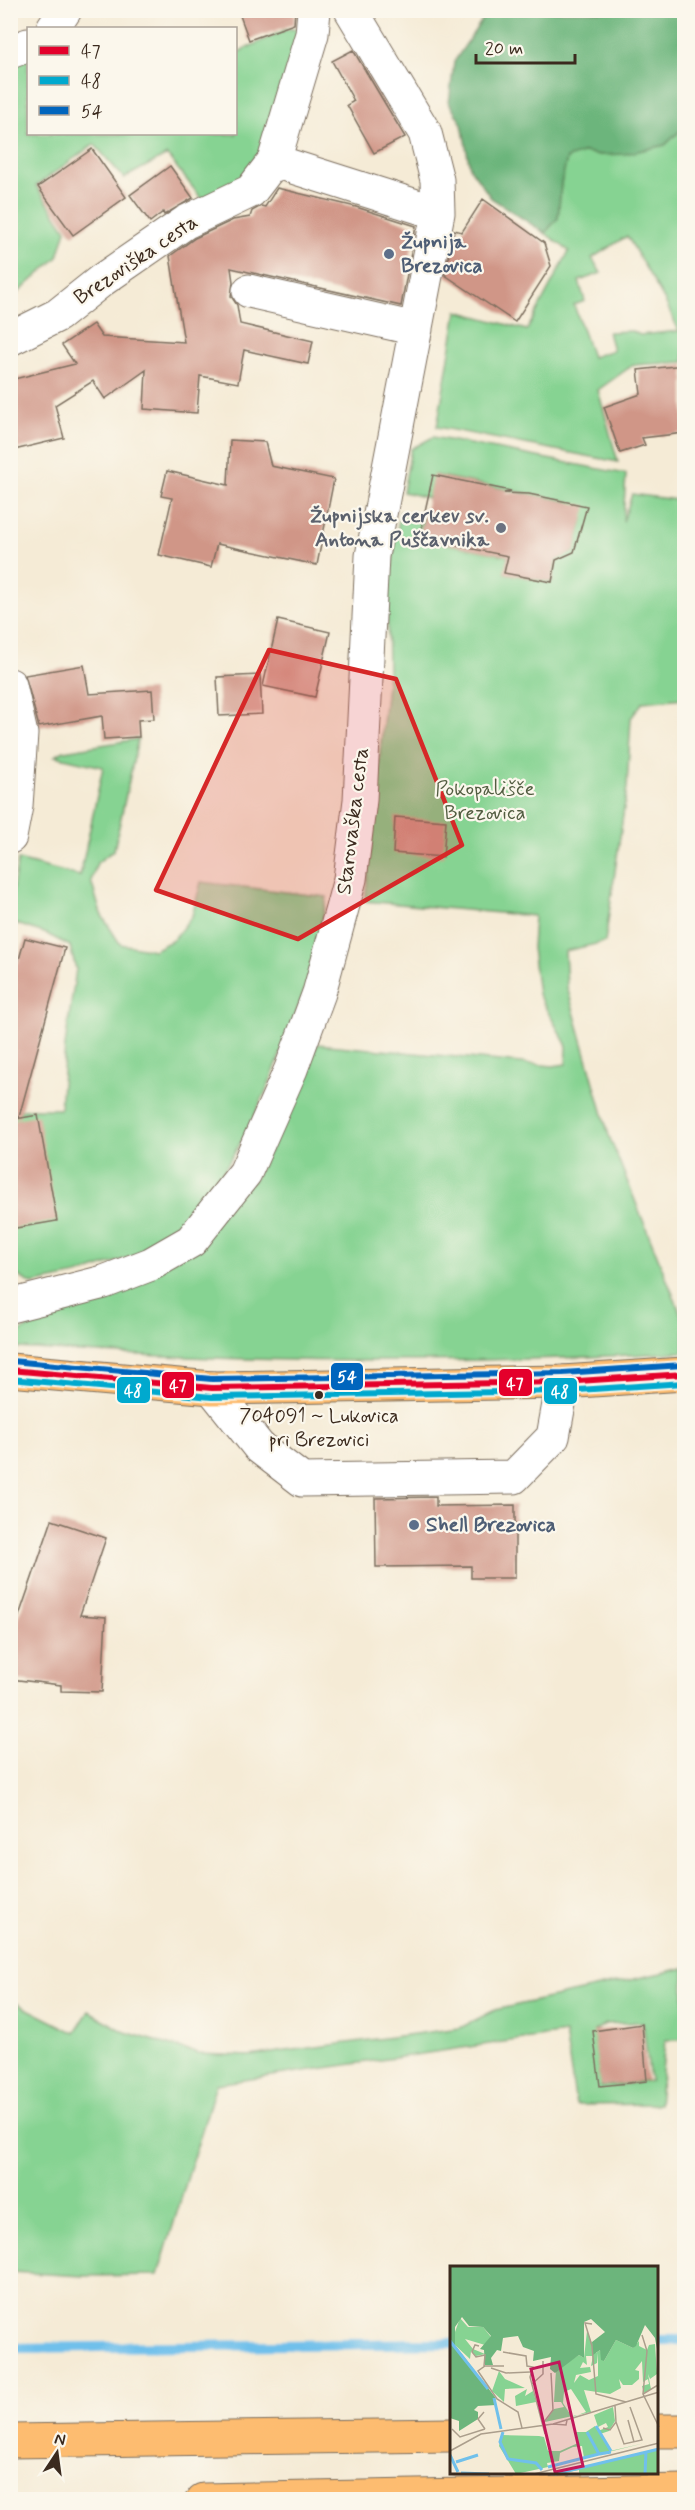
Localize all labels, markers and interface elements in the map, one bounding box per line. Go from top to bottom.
legend [27,27,237,135]
scale bar [476,27,575,65]
text: 20 m [485,37,523,61]
text: 47 [81,40,101,64]
text: 48 [81,70,101,94]
text: 54 [81,100,103,124]
street label: Brezoviška cesta [69,208,203,312]
place label: Župnija Brezovica [401,228,482,280]
marker: Župnija Brezovica [382,247,396,261]
place label: Župnijska cerkev sv. Antona Puščavnika [310,502,490,554]
marker: Župnijska cerkev sv. Antona Puščavnika [494,521,508,535]
street label: Starovaška cesta [330,746,376,896]
park label: Pokopališče Brezovica [435,775,535,827]
line badge: 54 [330,1362,364,1391]
text: 54 [337,1367,357,1388]
line badge: 47 [498,1368,533,1397]
line badge: 47 [161,1371,195,1399]
text: 47 [506,1374,524,1395]
line badge: 48 [116,1376,151,1404]
text: 47 [169,1376,187,1397]
line badge: 48 [543,1377,578,1405]
text: 48 [124,1381,142,1402]
text: 48 [551,1382,569,1403]
marker: 704091 ~ Lukovica pri Brezovici [313,1389,325,1401]
place label: 704091 ~ Lukovica pri Brezovici [239,1403,399,1454]
place label: Shell Brezovica [426,1511,556,1539]
marker: Shell Brezovica [407,1518,421,1532]
inset map [450,2266,659,2474]
north arrow [27,2423,87,2483]
text: N [52,2428,68,2451]

